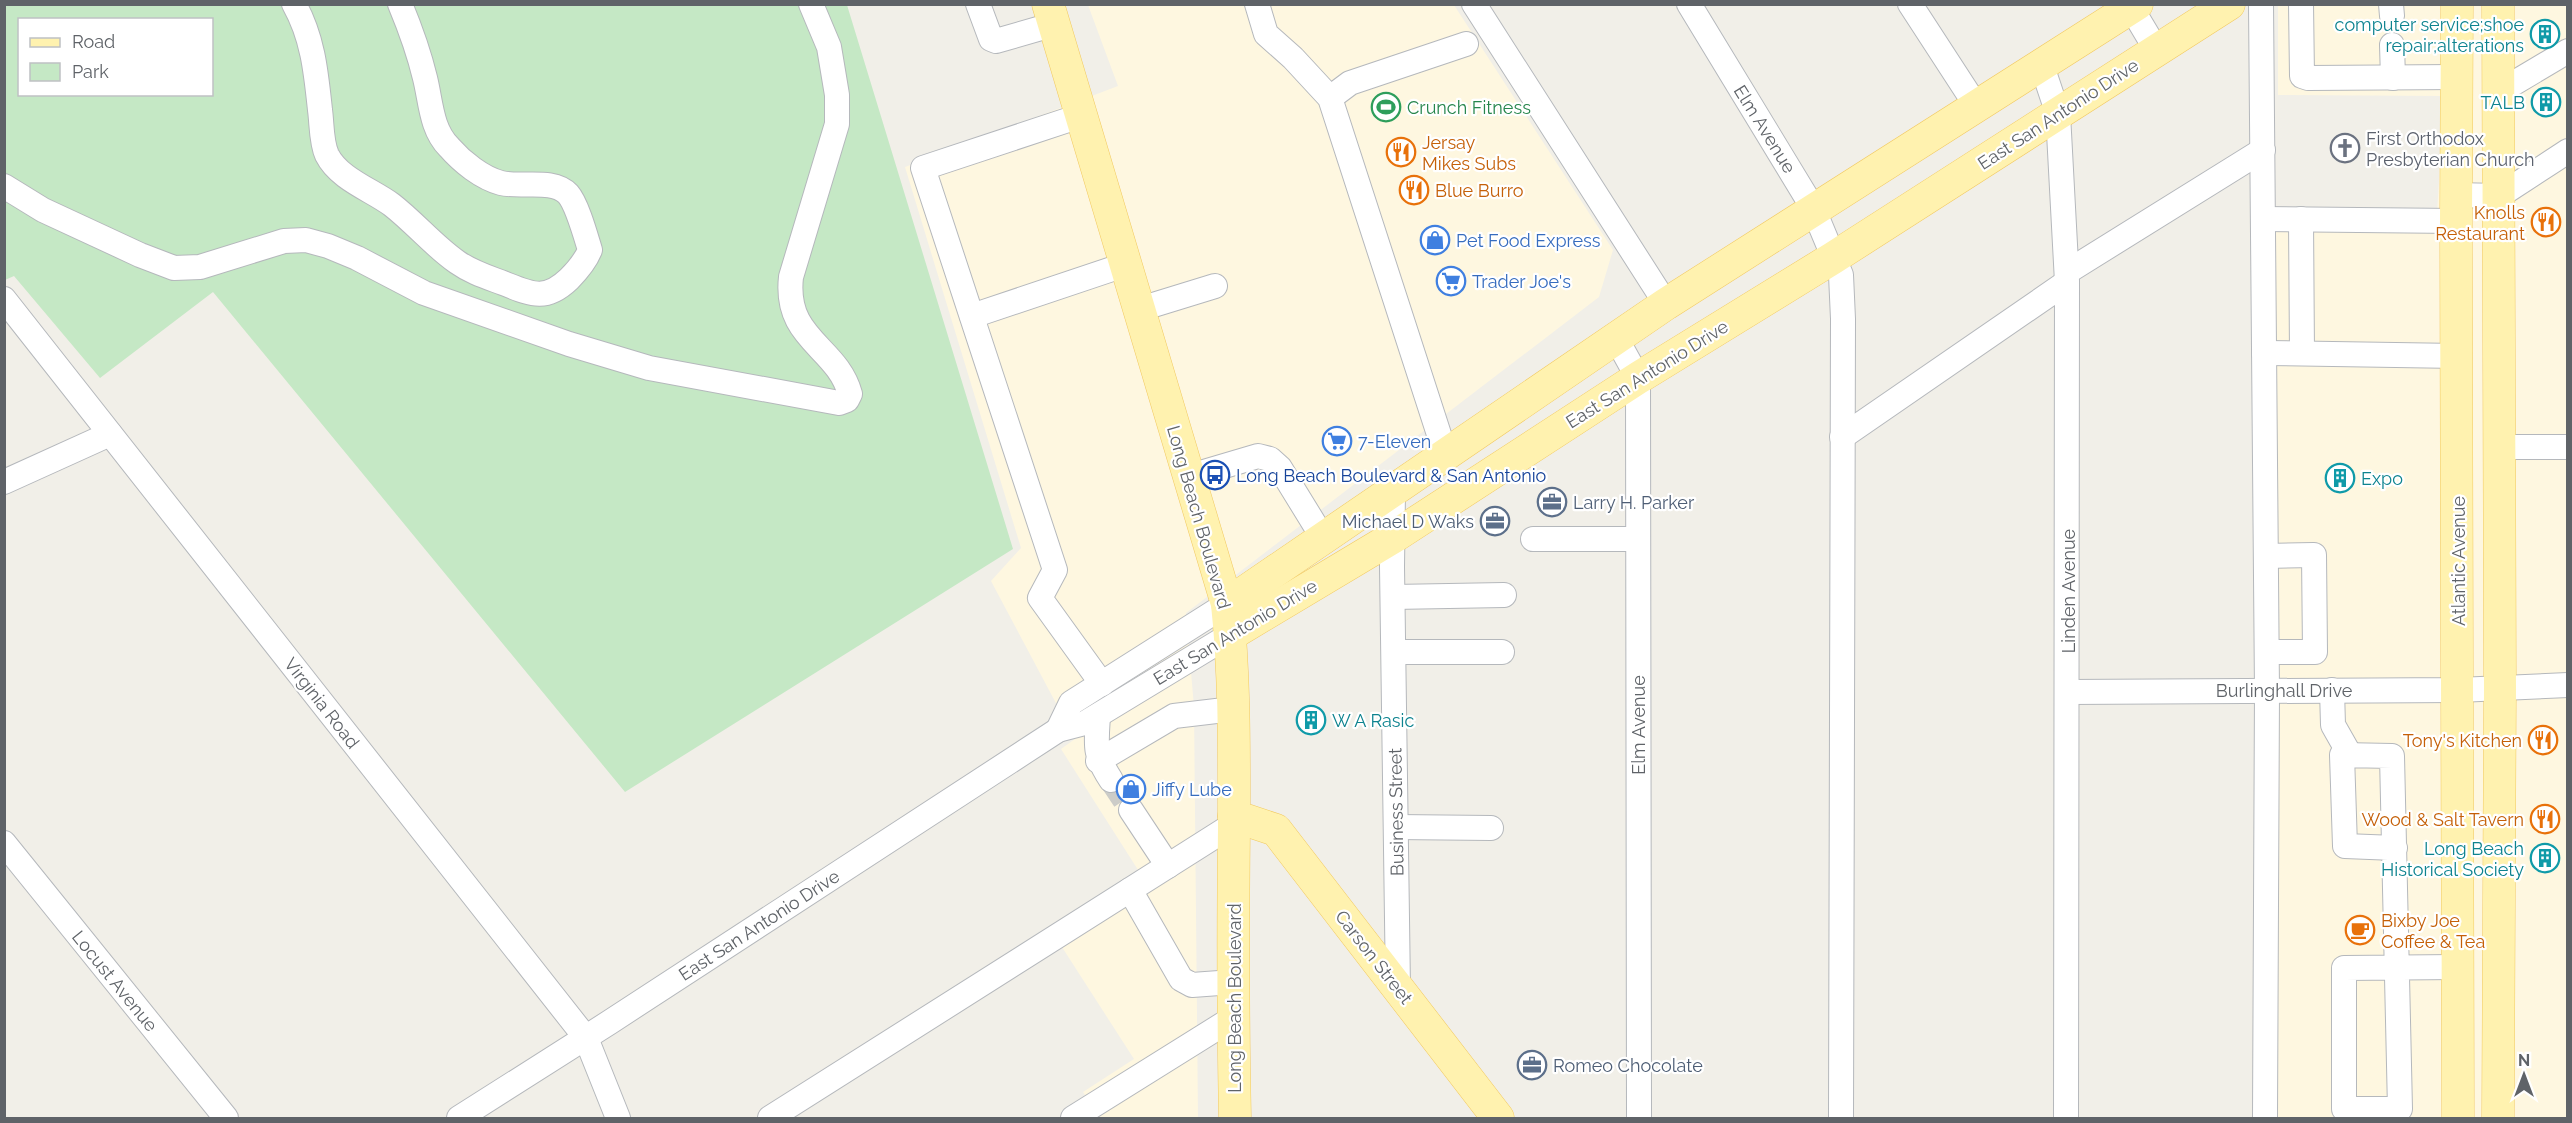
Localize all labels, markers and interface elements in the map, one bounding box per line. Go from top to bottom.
place label: computer service;shoe repair;alterations [2335,14,2524,56]
legend [18,18,213,96]
building icon: computer service;shoe repair;alterations [2529,18,2561,50]
text: Road [72,31,115,52]
street label: East San Antonio Drive [1974,54,2143,174]
text: Park [72,61,109,82]
street label: Elm Avenue [1730,81,1801,177]
building icon: TALB [2530,86,2562,118]
sports icon: Crunch Fitness [1370,91,1402,123]
place label: TALB [2481,92,2525,113]
place label: Crunch Fitness [1407,97,1531,118]
place label: First Orthodox Presbyterian Church [2366,128,2535,170]
place label: Jersay Mikes Subs [1422,132,1516,174]
church icon: First Orthodox Presbyterian Church [2329,132,2361,164]
restaurant icon: Jersay Mikes Subs [1385,136,1417,168]
restaurant icon: Blue Burro [1398,174,1430,206]
place label: Blue Burro [1435,180,1524,201]
place label: Knolls Restaurant [2435,202,2525,244]
restaurant icon: Knolls Restaurant [2530,206,2562,238]
shop icon: Pet Food Express [1419,224,1451,256]
place label: Pet Food Express [1456,230,1601,251]
supermarket icon: Trader Joe's [1435,265,1467,297]
place label: Trader Joe's [1472,271,1571,292]
street label: East San Antonio Drive [1562,315,1732,432]
street label: Long Beach Boulevard [1163,423,1235,611]
supermarket icon: 7-Eleven [1321,425,1353,457]
place label: 7-Eleven [1358,431,1431,452]
bus stop icon: Long Beach Boulevard & San Antonio [1199,459,1231,491]
building icon: Expo [2324,462,2356,494]
place label: Long Beach Boulevard & San Antonio [1236,465,1547,486]
place label: Expo [2361,468,2403,489]
office icon: Larry H. Parker [1536,486,1568,518]
place label: Larry H. Parker [1573,492,1695,513]
street label: Atlantic Avenue [2448,496,2469,626]
office icon: Michael D Waks [1479,505,1511,537]
place label: Michael D Waks [1342,511,1474,532]
street label: Linden Avenue [2058,528,2079,653]
street label: East San Antonio Drive [1149,575,1321,689]
street label: Virginia Road [280,653,364,753]
street label: Elm Avenue [1628,675,1649,775]
street label: Burlinghall Drive [2216,680,2353,701]
building icon: W A Rasic [1295,704,1327,736]
place label: W A Rasic [1332,710,1414,731]
restaurant icon: Tony's Kitchen [2527,724,2559,756]
place label: Tony's Kitchen [2403,730,2522,751]
street label: Business Street [1384,748,1408,876]
shop icon: Jiffy Lube [1115,773,1147,805]
place label: Jiffy Lube [1152,779,1232,800]
restaurant icon: Wood & Salt Tavern [2529,803,2561,835]
place label: Wood & Salt Tavern [2362,809,2524,830]
place label: Long Beach Historical Society [2381,838,2524,880]
building icon: Long Beach Historical Society [2529,842,2561,874]
street label: East San Antonio Drive [675,865,844,985]
street label: Long Beach Boulevard [1224,903,1245,1093]
street label: Carson Street [1331,906,1417,1008]
place label: Bixby Joe Coffee & Tea [2381,910,2485,952]
cafe icon: Bixby Joe Coffee & Tea [2344,914,2376,946]
street label: Locust Avenue [68,926,162,1036]
north arrow [2494,1045,2554,1105]
office icon: Romeo Chocolate [1516,1049,1548,1081]
text: N [2518,1051,2530,1070]
place label: Romeo Chocolate [1553,1055,1703,1076]

